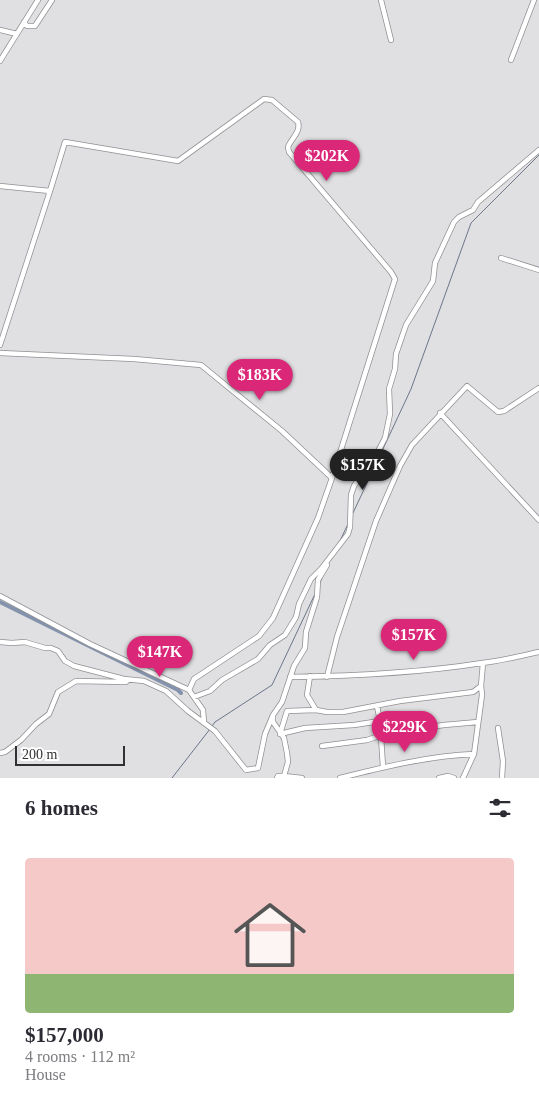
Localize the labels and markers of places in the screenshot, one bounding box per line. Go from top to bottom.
pin: $202K [292,140,362,182]
pin: $183K [225,358,295,401]
pin: $157K [328,448,398,491]
pin: $157K [379,618,449,661]
pin: $147K [125,636,195,678]
pin: $229K [370,710,440,753]

